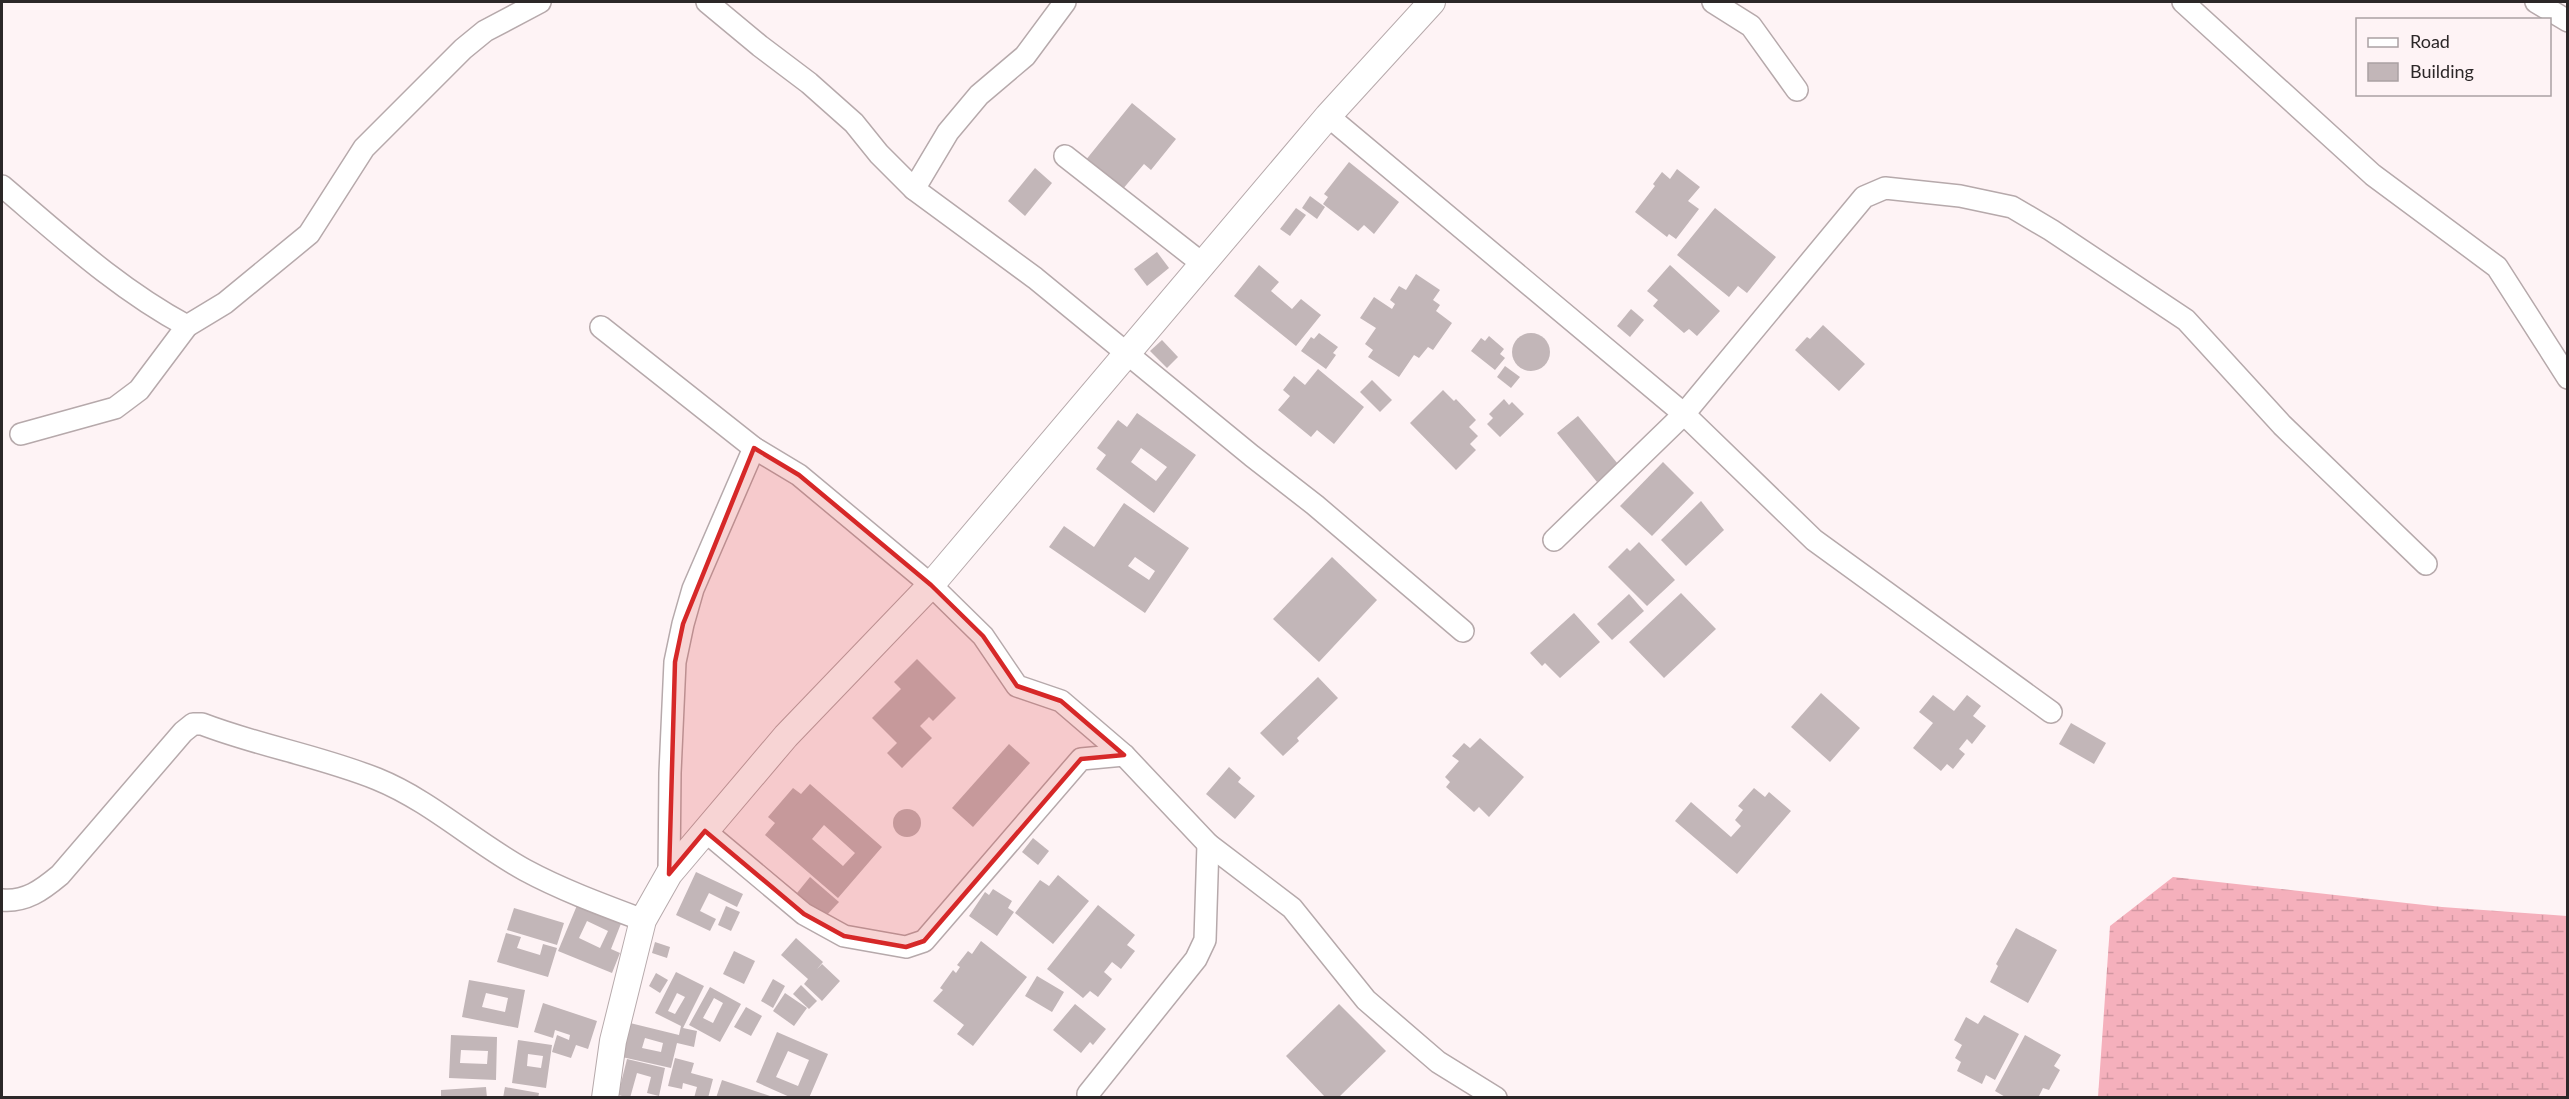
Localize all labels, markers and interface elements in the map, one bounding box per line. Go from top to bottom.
legend [2356,18,2551,96]
text: Road [2410,30,2450,52]
text: Building [2410,60,2474,82]

